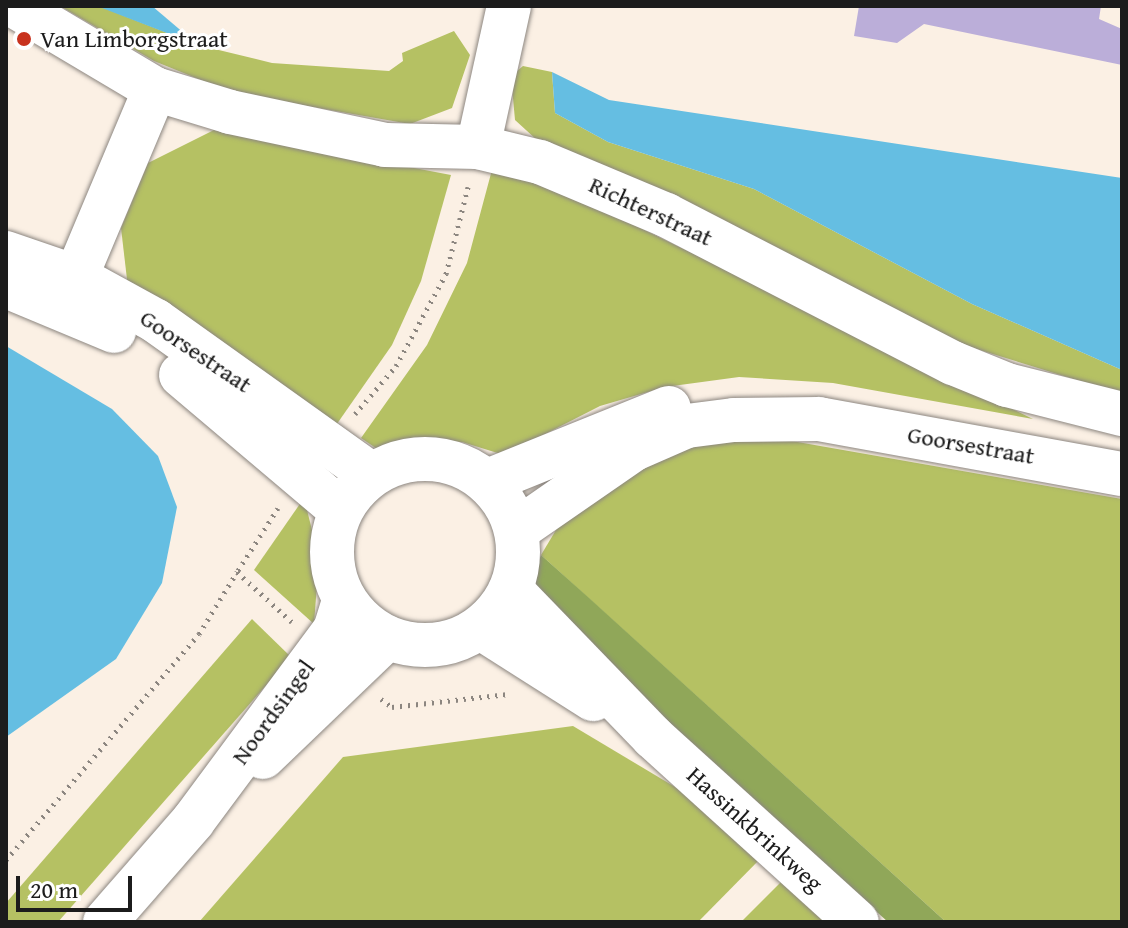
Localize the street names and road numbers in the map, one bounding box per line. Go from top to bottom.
street label: Richterstraat [585,170,717,252]
street label: Goorsestraat [135,303,257,399]
street label: Goorsestraat [905,420,1037,470]
street label: Noordsingel [225,654,321,770]
street label: Hassinkbrinkweg [681,760,829,898]

